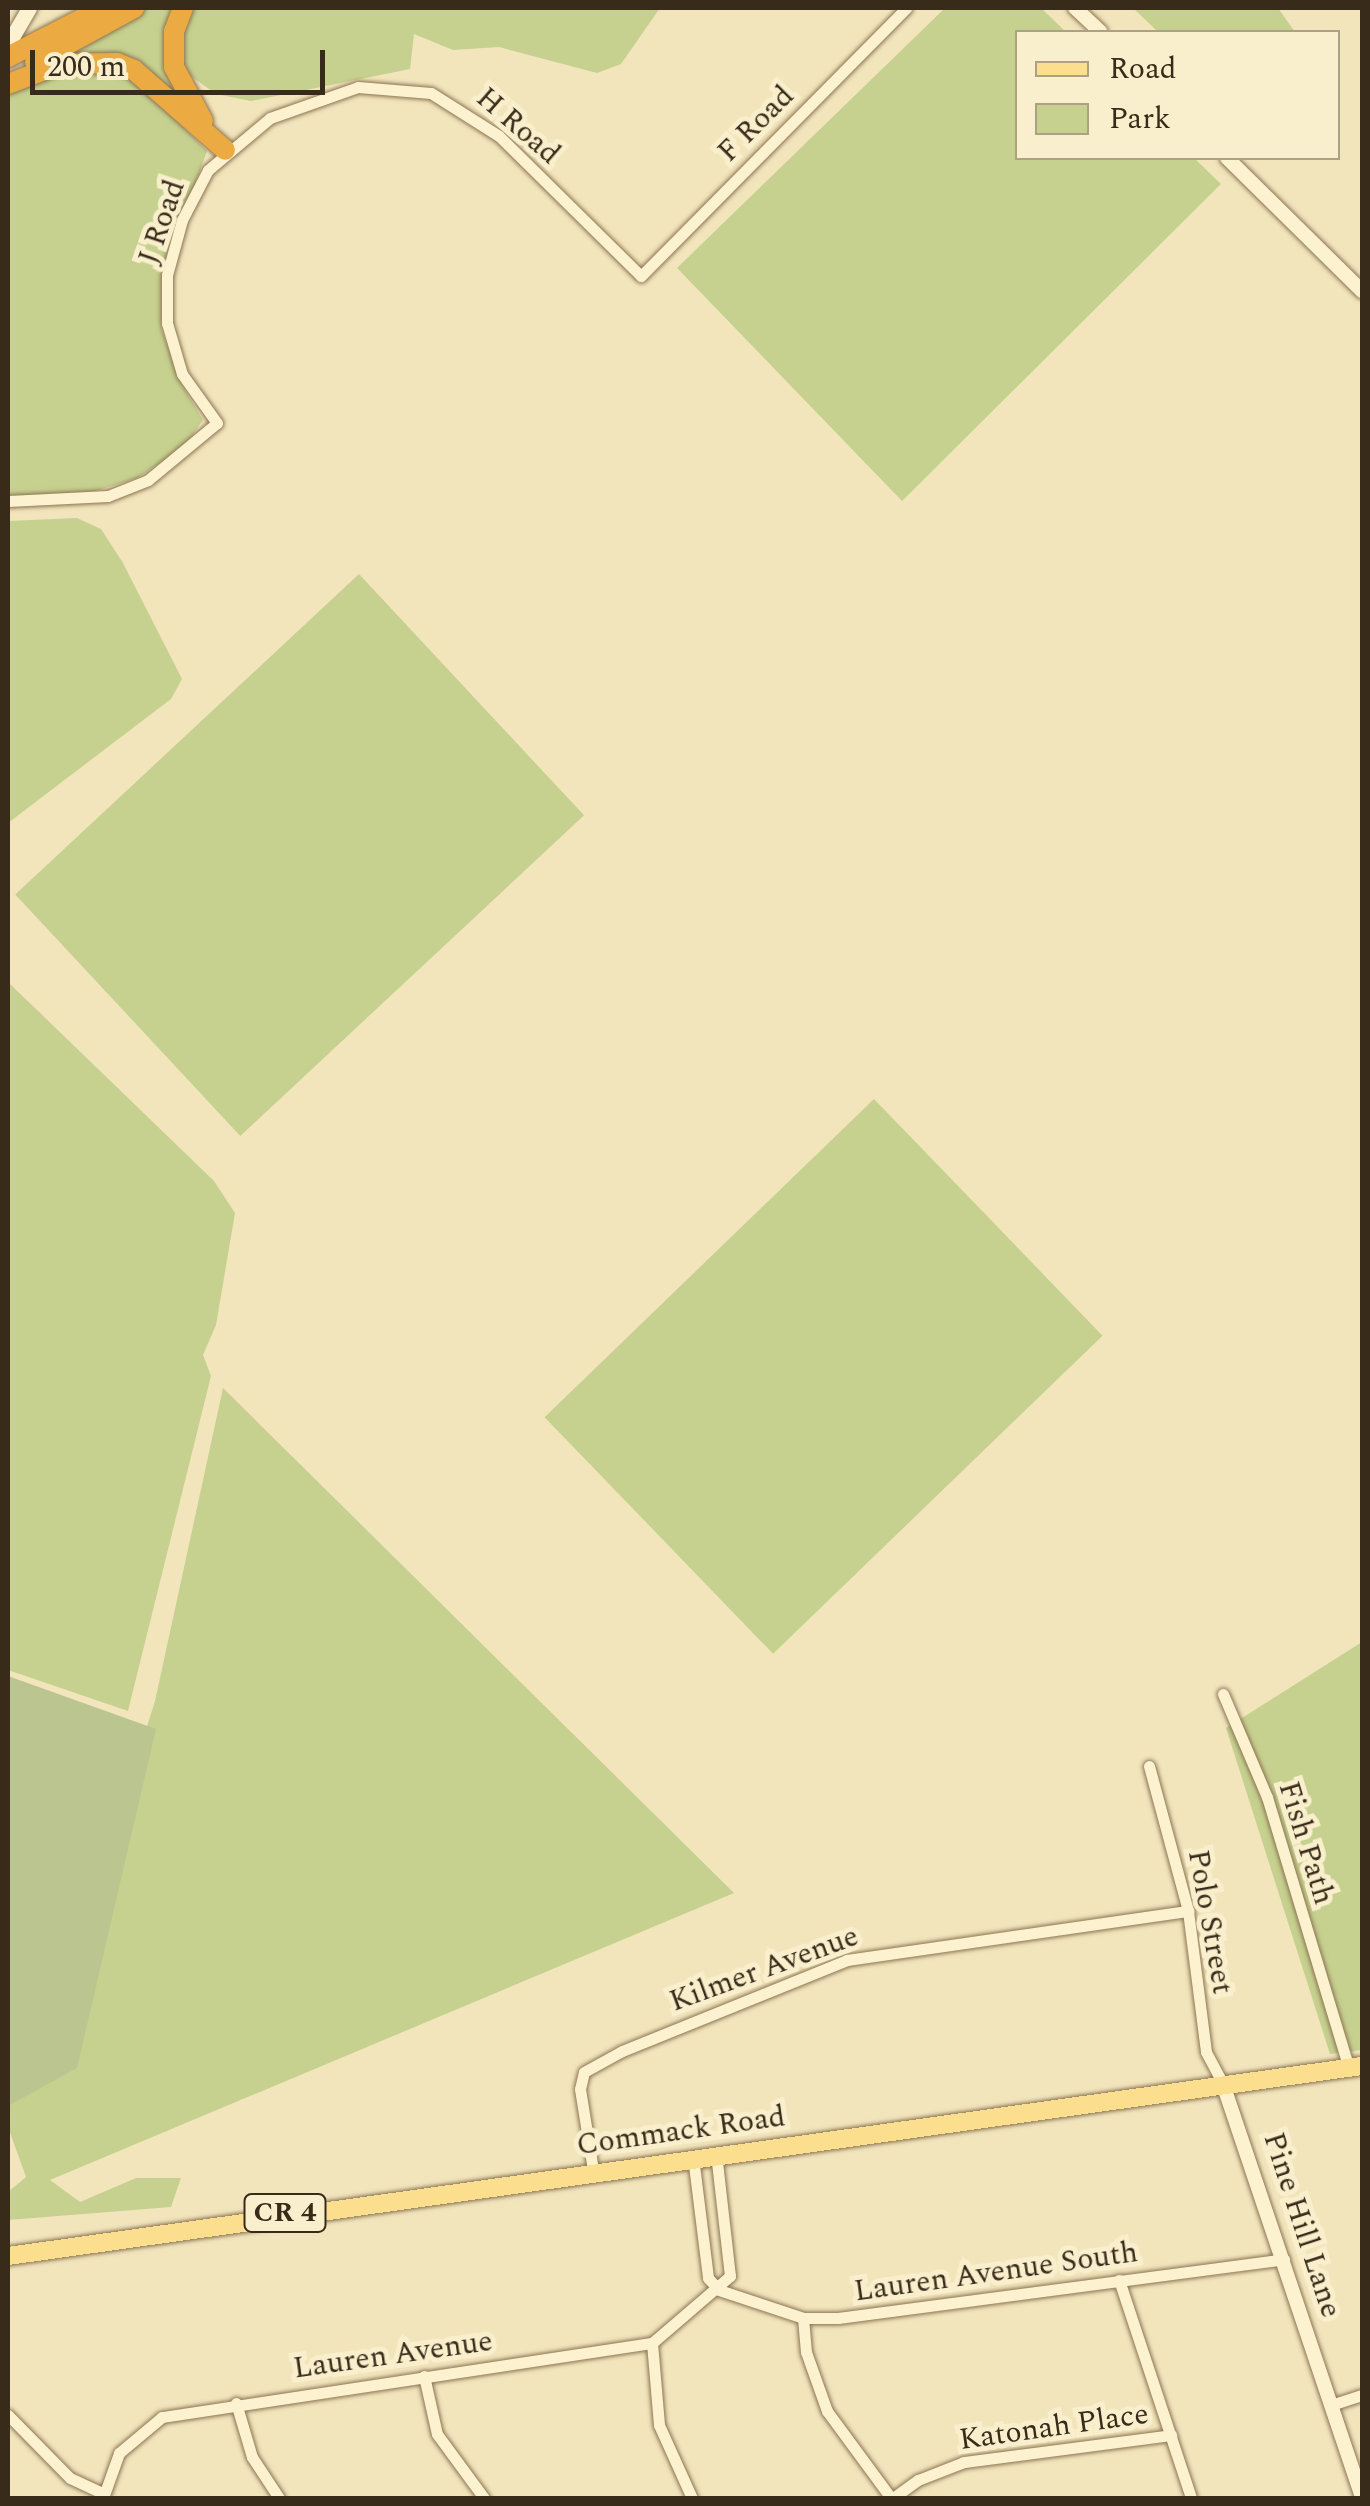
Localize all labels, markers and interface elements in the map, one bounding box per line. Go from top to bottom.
scale bar [35,30,330,92]
legend [1015,30,1340,160]
text: 200 m [47,44,125,90]
text: Road [1109,46,1177,92]
street label: F Road [710,78,802,170]
street label: H Road [469,80,567,172]
text: Park [1109,96,1171,142]
street label: J Road [131,175,193,269]
street label: Fish Path [1270,1777,1342,1909]
street label: Polo Street [1180,1847,1240,1997]
street label: Kilmer Avenue [665,1918,863,2020]
street label: Commack Road [574,2099,788,2163]
street label: Pine Hill Lane [1255,2128,1349,2322]
road number: CR 4 [242,2190,328,2236]
street label: Lauren Avenue South [852,2234,1140,2310]
street label: Lauren Avenue [291,2323,495,2387]
street label: Katonah Place [957,2396,1151,2458]

